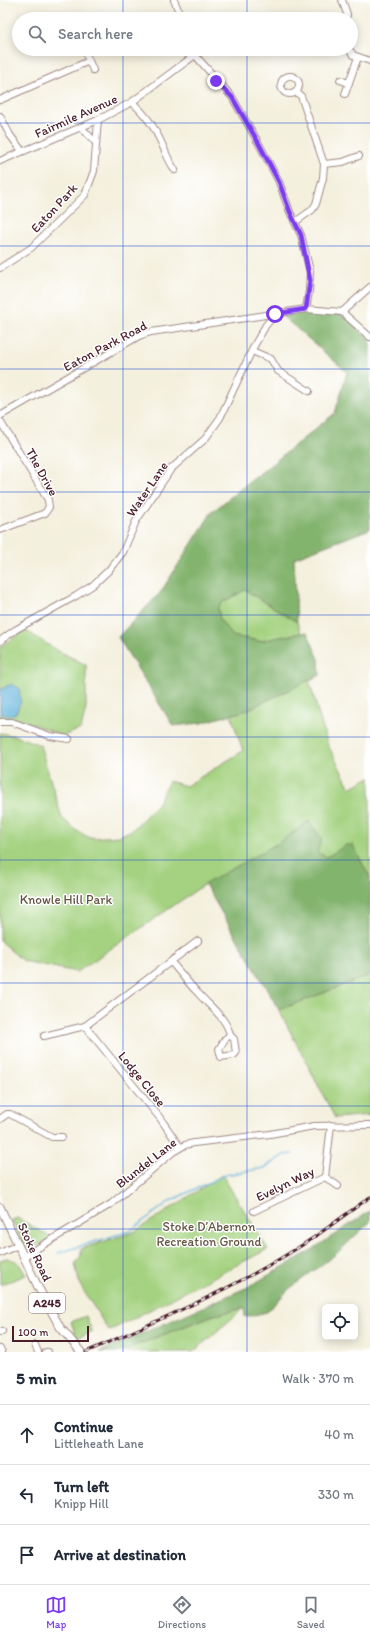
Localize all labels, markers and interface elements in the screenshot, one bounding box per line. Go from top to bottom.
search box [12,12,358,56]
icon: search [26,23,48,45]
text: Search here [58,25,133,43]
route end [207,72,225,90]
street label: Fairmile Avenue [32,91,120,141]
street label: Eaton Park [28,180,81,236]
route start [266,305,284,323]
street label: Eaton Park Road [61,318,149,374]
street label: The Drive [23,446,61,498]
street label: Water Lane [123,459,171,519]
park label: Knowle Hill Park [20,892,112,907]
street label: Lodge Close [115,1048,169,1110]
street label: Blundel Lane [113,1135,179,1191]
street label: Evelyn Way [253,1163,317,1205]
park label: Stoke D’Abernon Recreation Ground [156,1219,262,1249]
street label: Stoke Road [15,1220,55,1284]
road number: A245 [29,1293,65,1313]
map controls [322,1304,358,1340]
button: locate [322,1304,358,1340]
scale bar [12,1324,89,1343]
text: 100 m [18,1326,48,1339]
text: 5 min [16,1368,56,1388]
text: Walk · 370 m [282,1371,354,1386]
text: Continue [54,1418,113,1436]
icon: ahead [16,1424,38,1446]
text: 40 m [324,1427,354,1442]
text: Littleheath Lane [54,1436,144,1451]
text: Turn left [54,1478,109,1496]
icon: left [16,1484,38,1506]
text: 330 m [318,1487,354,1502]
text: Knipp Hill [54,1496,109,1511]
icon: arrive [16,1544,38,1566]
text: Arrive at destination [54,1546,186,1564]
tab: Map [45,1594,67,1631]
tab: Directions [158,1594,206,1631]
tab: Saved [297,1594,325,1631]

